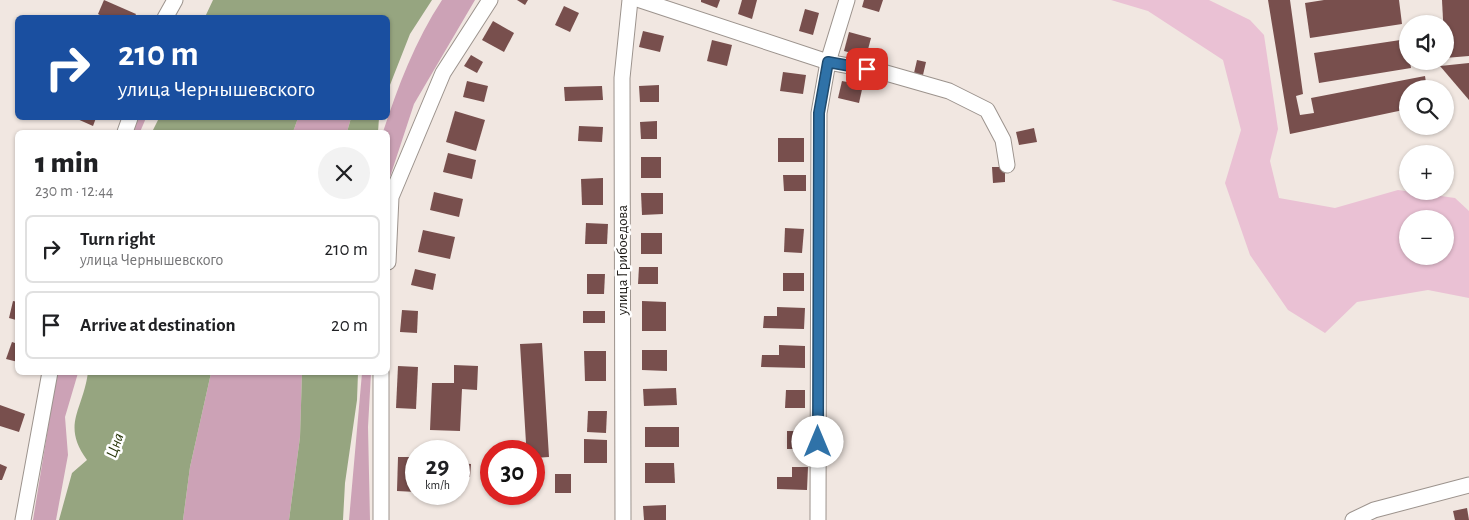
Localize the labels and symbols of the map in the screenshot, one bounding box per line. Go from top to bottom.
pin [846,48,888,90]
street label: улица Грибоедова [615,205,630,316]
position arrow [791,415,843,467]
water label: Цна [103,431,127,460]
speed limit sign: 30 [480,440,545,505]

